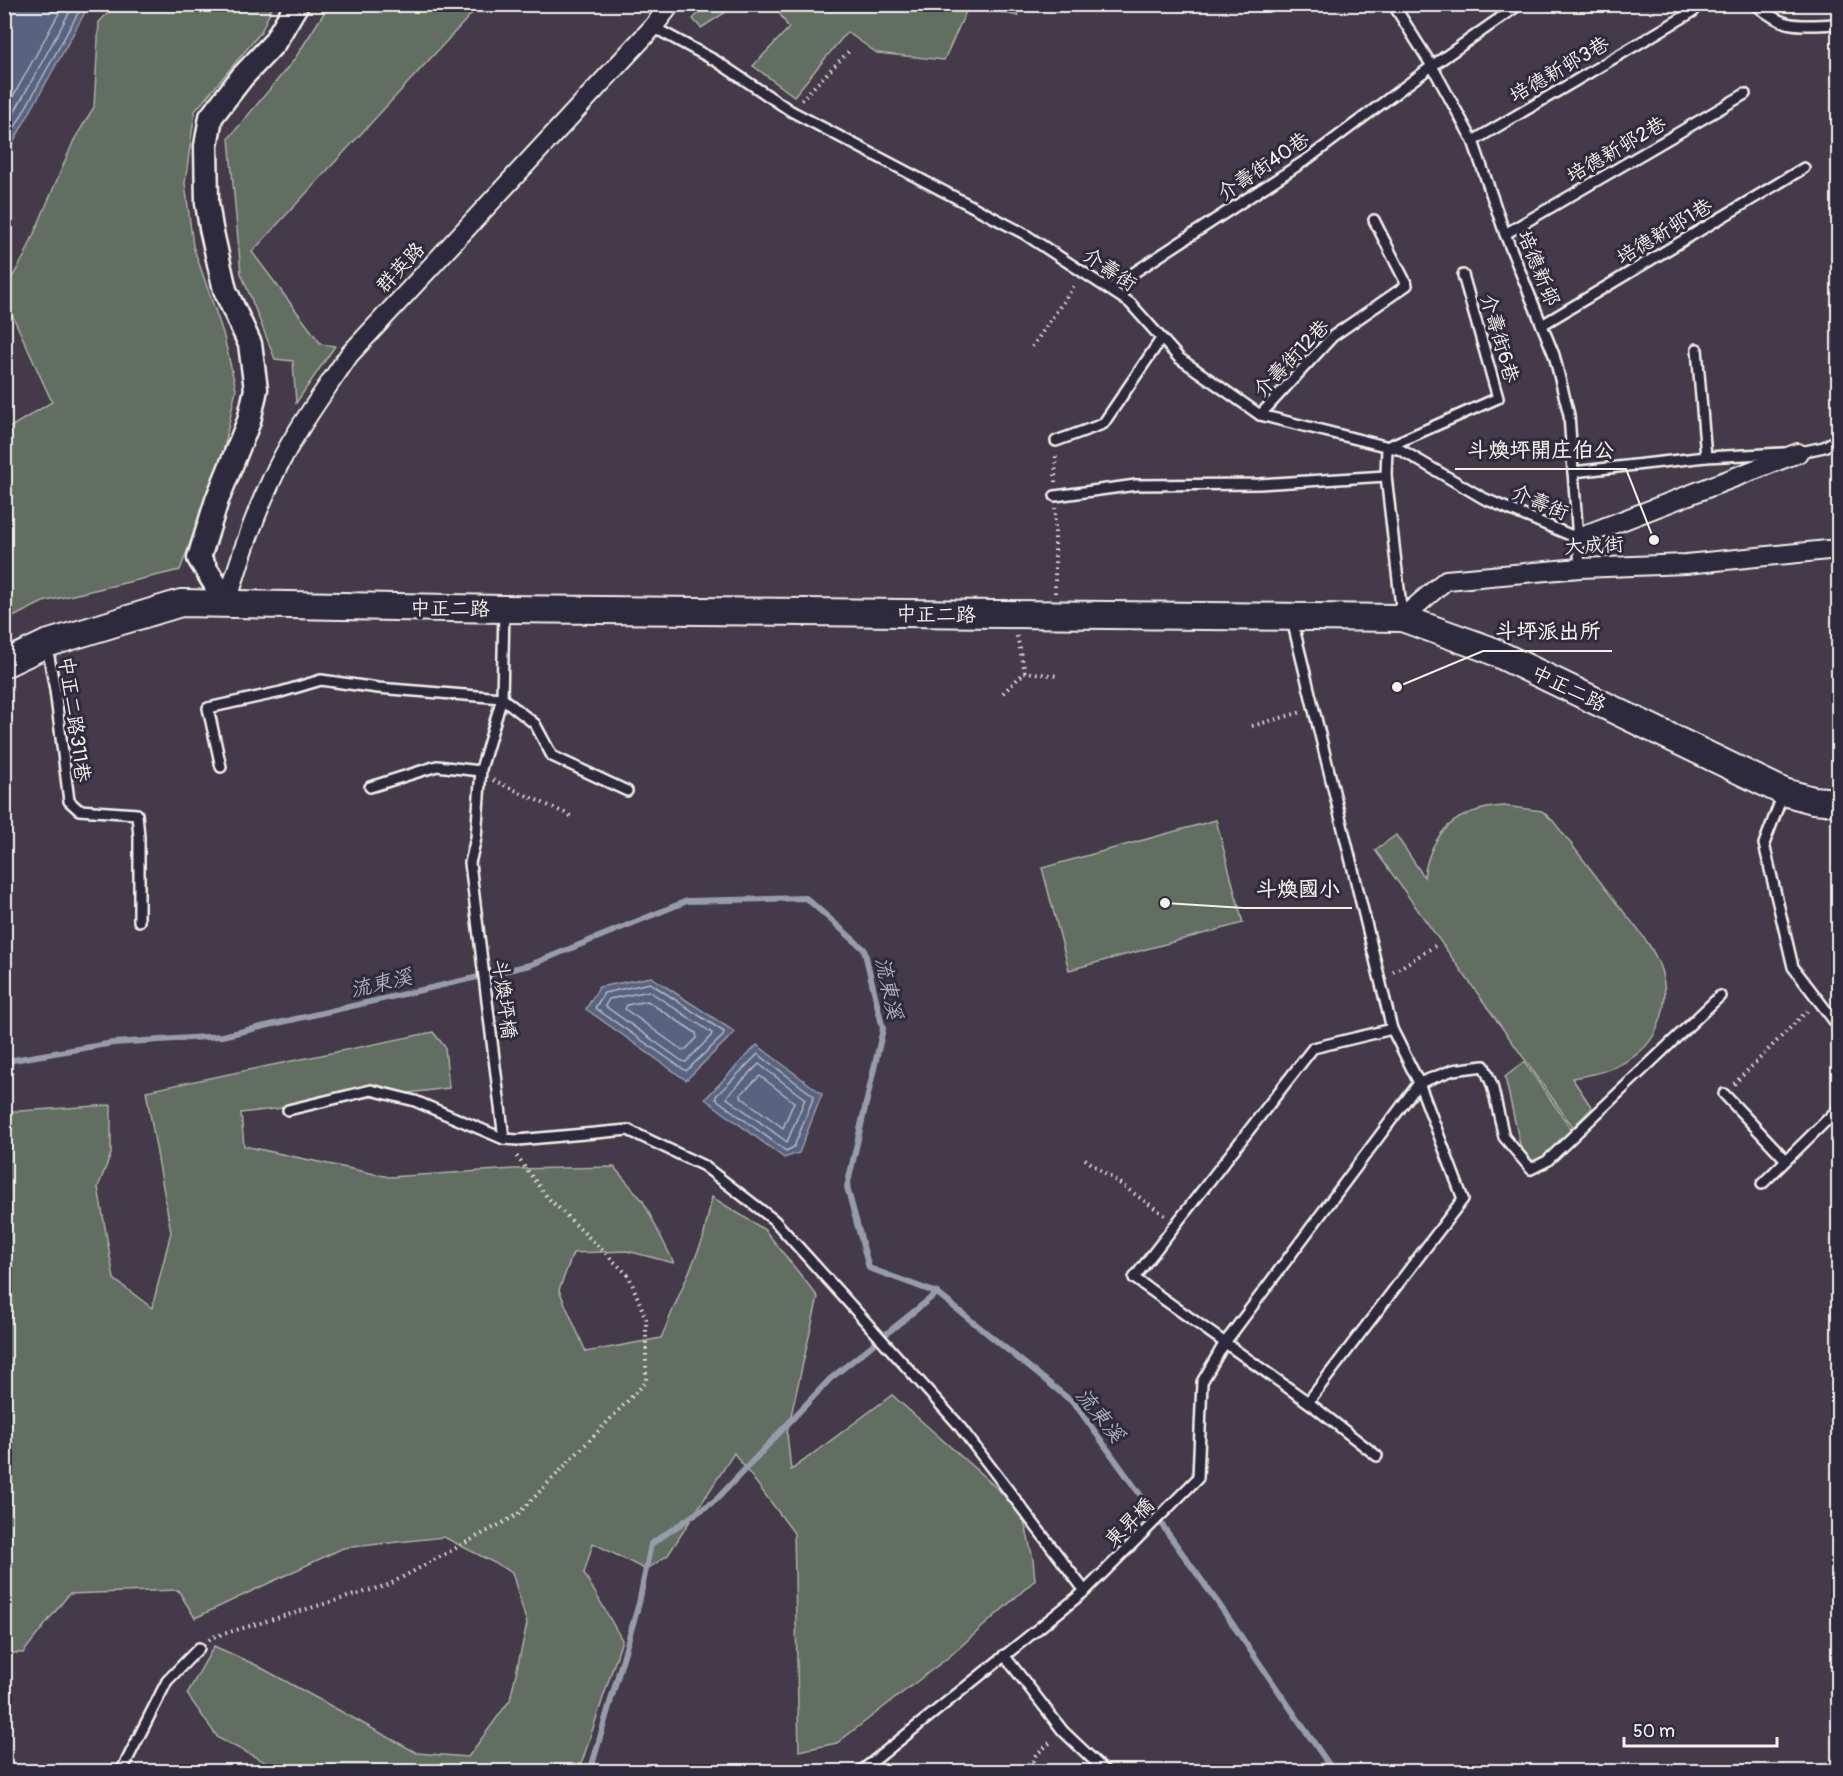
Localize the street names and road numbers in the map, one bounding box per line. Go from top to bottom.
street label: 培德新邨3巷 [1505,30,1614,108]
street label: 培德新邨2巷 [1562,110,1672,188]
street label: 介壽街40巷 [1213,126,1315,206]
street label: 培德新邨1巷 [1612,192,1718,270]
street label: 培德新邨 [1512,226,1565,310]
street label: 群英路 [371,236,431,298]
street label: 介壽街 [1078,242,1142,297]
street label: 介壽街6巷 [1475,291,1524,387]
street label: 介壽街12巷 [1248,313,1335,403]
street label: 介壽街 [1507,479,1572,526]
street label: 大成街 [1563,531,1625,560]
street label: 中正二路 [410,595,491,622]
street label: 中正二路 [896,601,977,628]
street label: 中正二路311巷 [53,655,96,785]
street label: 中正二路 [1527,660,1611,718]
street label: 斗煥坪橋 [487,958,522,1040]
street label: 東昇橋 [1099,1492,1159,1552]

